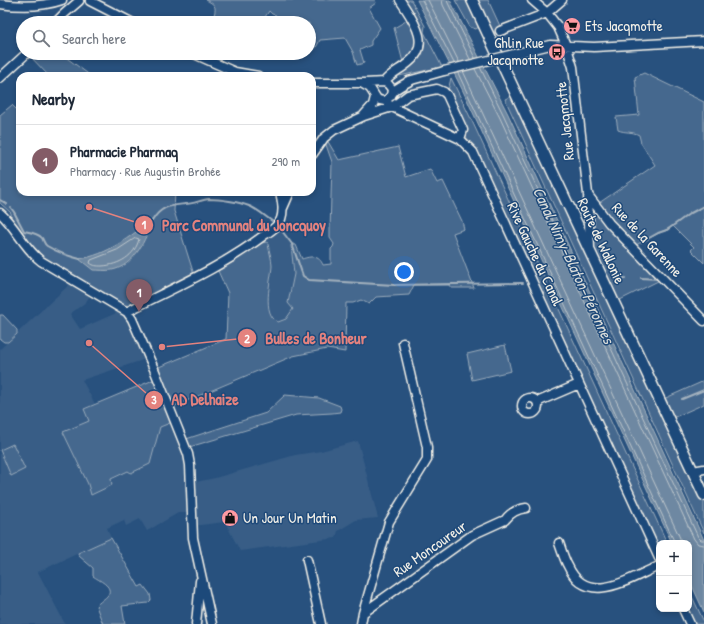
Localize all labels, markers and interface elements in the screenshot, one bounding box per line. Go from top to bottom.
place label: Ets Jacqmotte [585,15,663,36]
search box [16,16,316,60]
supermarket icon: Ets Jacqmotte [562,16,582,36]
icon: search [30,27,52,49]
text: Search here [62,28,126,49]
place label: Ghlin Rue Jacqmotte [487,32,544,70]
bus stop icon: Ghlin Rue Jacqmotte [547,42,567,62]
street label: Rue Jacqmotte [550,81,579,161]
text: Nearby [32,87,75,110]
text: Pharmacie Pharmaq [70,141,178,162]
text: 1 [43,152,47,170]
text: 290 m [271,152,300,170]
text: Pharmacy · Rue Augustin Brohée [70,162,221,180]
water label: Canal Nimy-Blaton-Péronnes [528,183,621,349]
street label: Route de Wallonie [572,194,631,287]
street label: Rive Gauche du Canal [502,198,569,309]
street label: Rue de la Garenne [607,198,688,282]
callout: Parc Communal du Joncquoy [134,211,334,239]
text: Parc Communal du Joncquoy [162,214,326,237]
text: 1 [142,216,147,233]
your location [394,262,414,282]
pin: 1 [126,279,152,312]
callout: Bulles de Bonheur [237,324,375,352]
text: Bulles de Bonheur [265,327,368,349]
text: 2 [244,330,250,347]
callout: AD Delhaize [144,386,247,414]
text: AD Delhaize [171,388,239,410]
text: 3 [151,391,157,408]
place label: Un Jour Un Matin [243,507,337,528]
shop icon: Un Jour Un Matin [220,508,240,528]
street label: Rue Moncoureur [389,515,471,582]
map controls [656,540,692,612]
button: + [656,540,692,576]
button: − [656,576,692,612]

